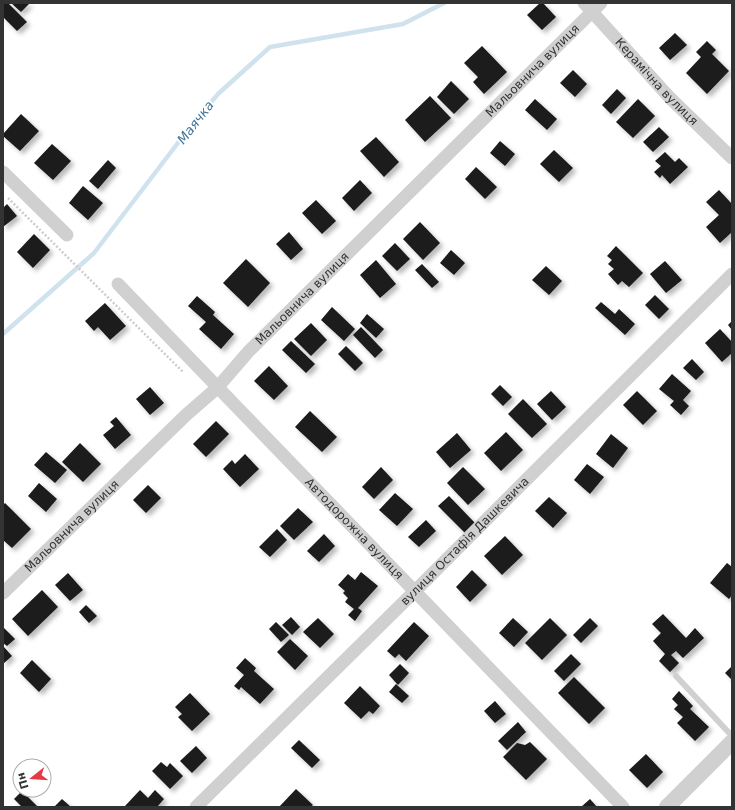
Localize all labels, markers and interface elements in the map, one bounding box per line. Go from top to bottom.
street label: Мальовнича вулиця [483,21,582,120]
street label: Керамічна вулиця [612,35,701,128]
water label: Маячка [174,98,217,147]
street label: Мальовнича вулиця [252,249,352,348]
street label: вулиця Остафія Дашкевича [398,474,532,608]
street label: Автодорожна вулиця [302,475,406,582]
street label: Мальовнича вулиця [22,477,122,575]
north arrow [12,758,52,798]
text: Пн [14,771,32,791]

